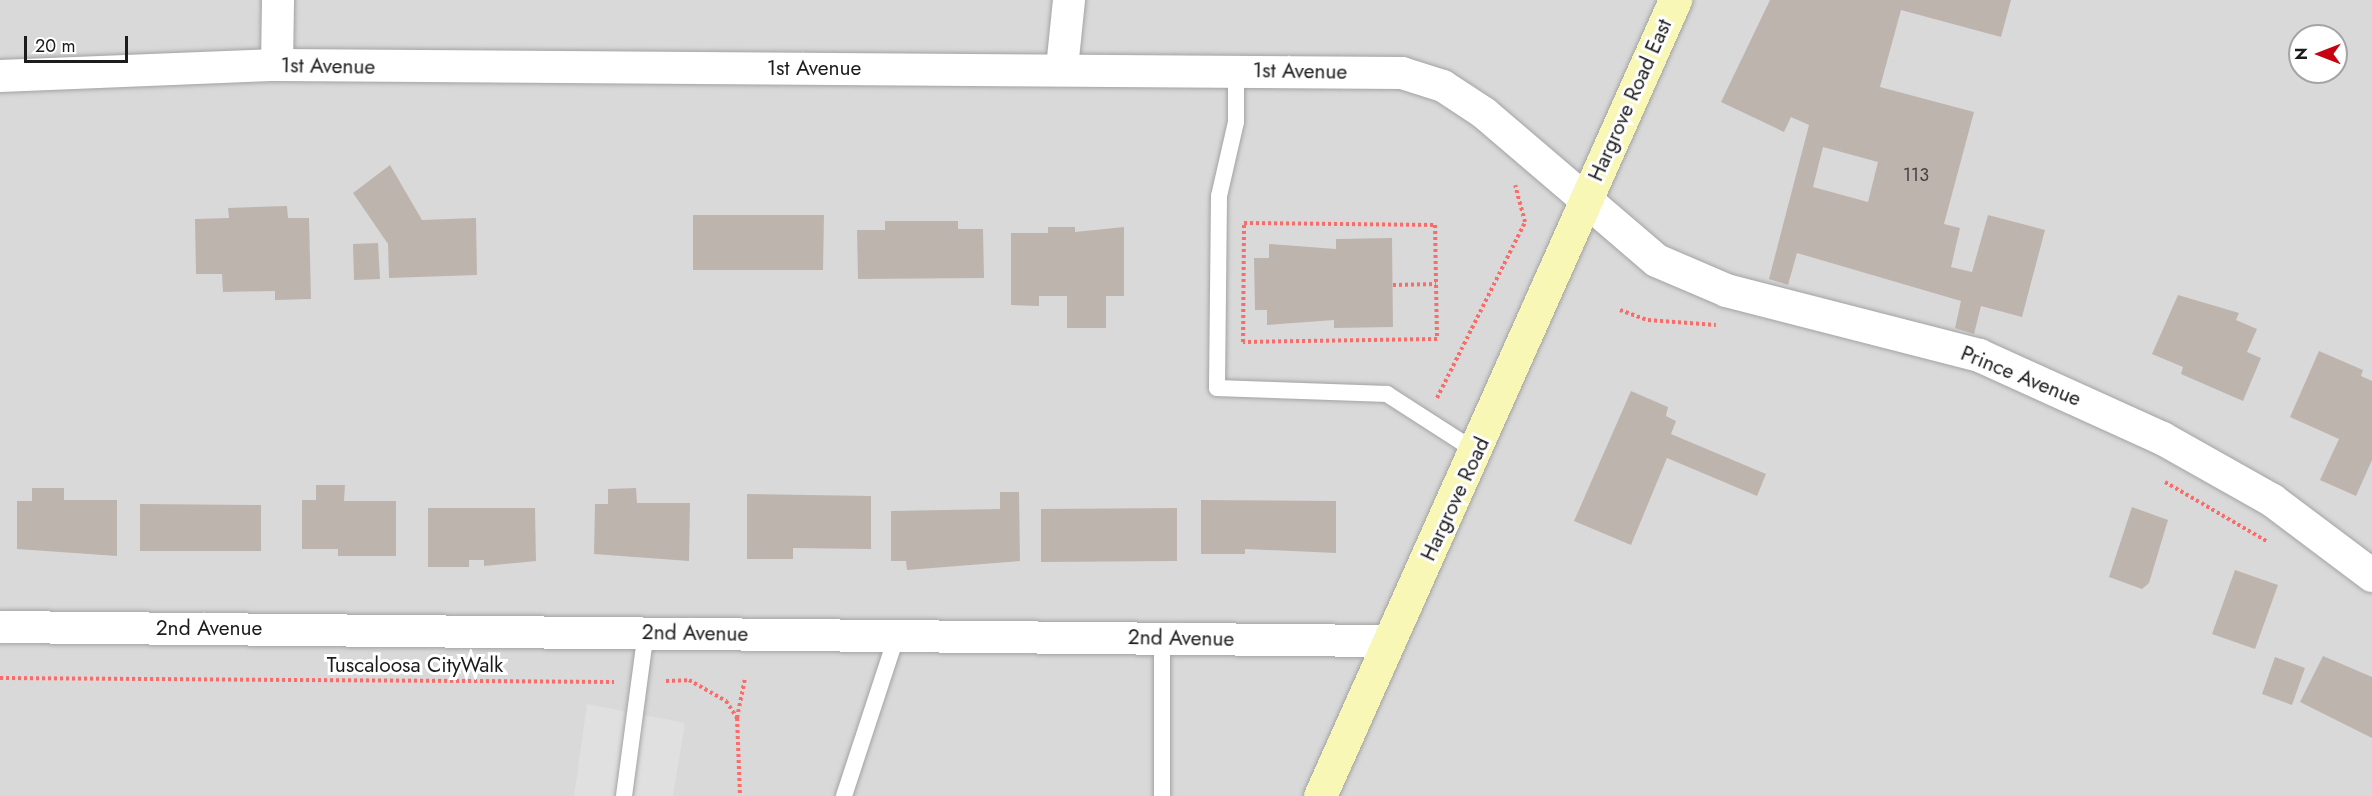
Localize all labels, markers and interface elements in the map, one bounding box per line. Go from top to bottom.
street label: Hargrove Road East [1583,15,1677,185]
scale bar [27,24,130,62]
north arrow [2288,24,2348,84]
text: 20 m [35,33,75,59]
text: N [2290,48,2313,60]
street label: 1st Avenue [280,53,376,79]
street label: 1st Avenue [767,55,861,81]
street label: 1st Avenue [1252,58,1348,84]
house number: 113 [1903,164,1929,186]
street label: Prince Avenue [1957,340,2085,412]
street label: Hargrove Road [1415,433,1495,565]
street label: 2nd Avenue [156,615,262,641]
street label: 2nd Avenue [641,619,749,647]
street label: 2nd Avenue [1127,624,1235,652]
street label: Tuscaloosa CityWalk [327,652,503,678]

